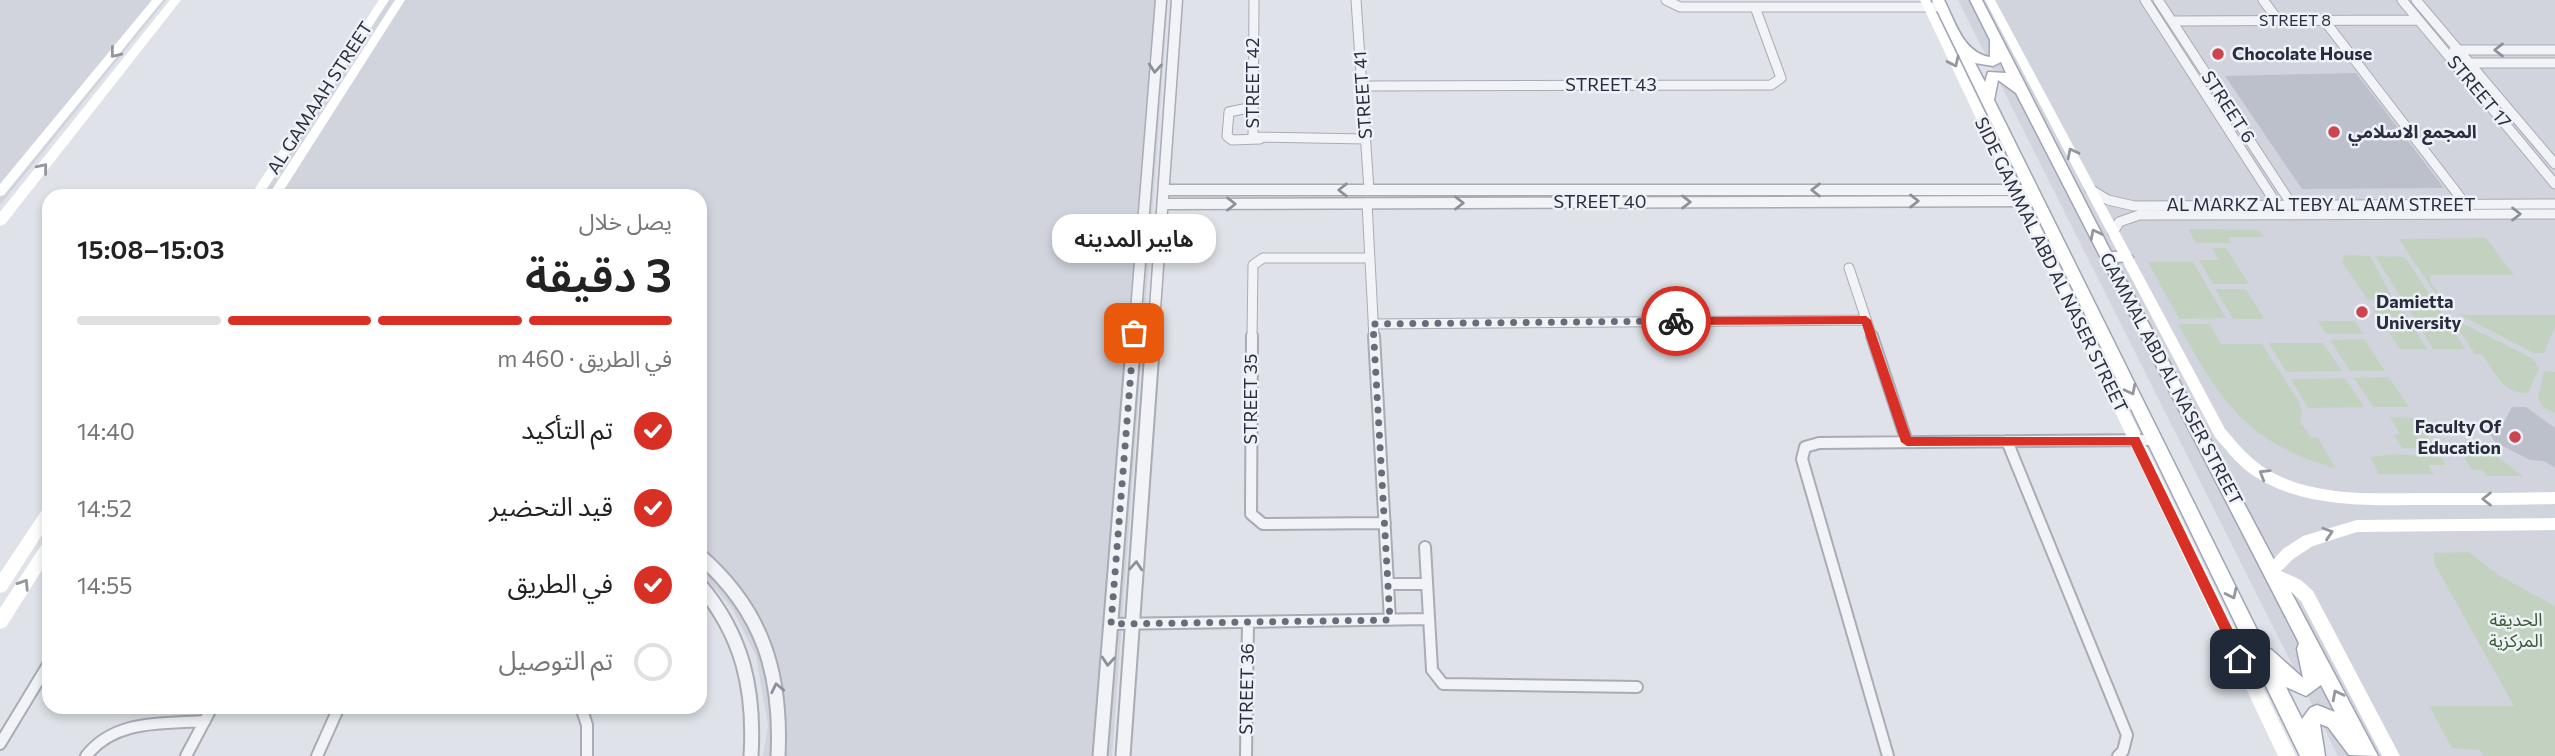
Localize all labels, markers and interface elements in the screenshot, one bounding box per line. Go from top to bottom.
street label: STREET 8 [2259,10,2331,29]
street label: AL GAMAAH STREET [262,17,377,178]
street label: STREET 42 [1241,38,1263,128]
place label: Chocolate House [2232,42,2372,64]
one-way arrow [2494,42,2504,58]
one-way arrow [110,45,123,57]
marker: Chocolate House [2210,46,2226,62]
street label: STREET 41 [1348,50,1376,140]
street label: STREET 17 [2443,51,2516,132]
one-way arrow [1946,55,1960,67]
one-way arrow [1148,62,1163,74]
street label: STREET 6 [2197,66,2260,147]
street label: STREET 43 [1565,73,1657,95]
street label: SIDE GAMMAL ABD AL NASER STREET [1971,113,2133,416]
place label: المجمع الاسلامي [2348,120,2477,146]
marker: المجمع الاسلامي [2326,124,2342,140]
one-way arrow [2066,148,2080,160]
one-way arrow [34,163,47,175]
one-way arrow [1338,182,1348,198]
one-way arrow [1810,182,1821,198]
street label: STREET 40 [1554,190,1646,212]
one-way arrow [1909,193,1919,209]
street label: AL MARKZ AL TEBY AL AAM STREET [2167,193,2475,215]
one-way arrow [1681,194,1692,210]
one-way arrow [1454,195,1464,211]
one-way arrow [1226,196,1237,212]
one-way arrow [2511,206,2521,222]
text: يصل خلال [579,207,672,235]
callout: هايبر المدينه [1052,214,1216,263]
text: هايبر المدينه [1074,224,1194,252]
one-way arrow [2089,229,2103,241]
text: 15:03–15:08 [77,233,225,264]
text: 3 دقيقة [525,245,672,301]
street label: GAMMAL ABD AL NASER STREET [2096,249,2248,509]
courier [1641,286,1711,356]
place label: Damietta University [2376,290,2462,333]
icon: bike [1657,302,1695,340]
pin [1104,303,1164,363]
marker: Damietta University [2354,304,2370,320]
icon: bag [1115,314,1153,352]
text: في الطريق · 460 m [497,344,672,372]
street label: STREET 35 [1239,354,1261,444]
one-way arrow [2123,383,2137,395]
icon: check [634,412,672,450]
text: تم التأكيد [521,413,613,444]
place label: Faculty Of Education [2415,415,2502,458]
text: 14:40 [77,417,135,445]
marker: Faculty Of Education [2507,429,2523,445]
one-way arrow [2259,469,2272,482]
icon: check [634,489,672,527]
text: قيد التحضير [489,490,613,521]
one-way arrow [2481,491,2492,507]
text: 14:52 [77,494,132,522]
one-way arrow [2322,527,2334,541]
one-way arrow [1129,560,1144,571]
icon: check [634,566,672,604]
text: في الطريق [508,567,613,598]
text: 14:55 [77,571,133,599]
one-way arrow [16,579,29,592]
one-way arrow [2223,587,2237,599]
park label: الحديقة المركزية [2489,608,2543,652]
pin [2210,629,2270,689]
icon: home [2221,640,2259,678]
street label: STREET 36 [1234,643,1258,735]
text: تم التوصيل [499,644,613,675]
one-way arrow [1101,656,1116,667]
one-way arrow [770,682,785,694]
one-way arrow [2331,690,2345,703]

